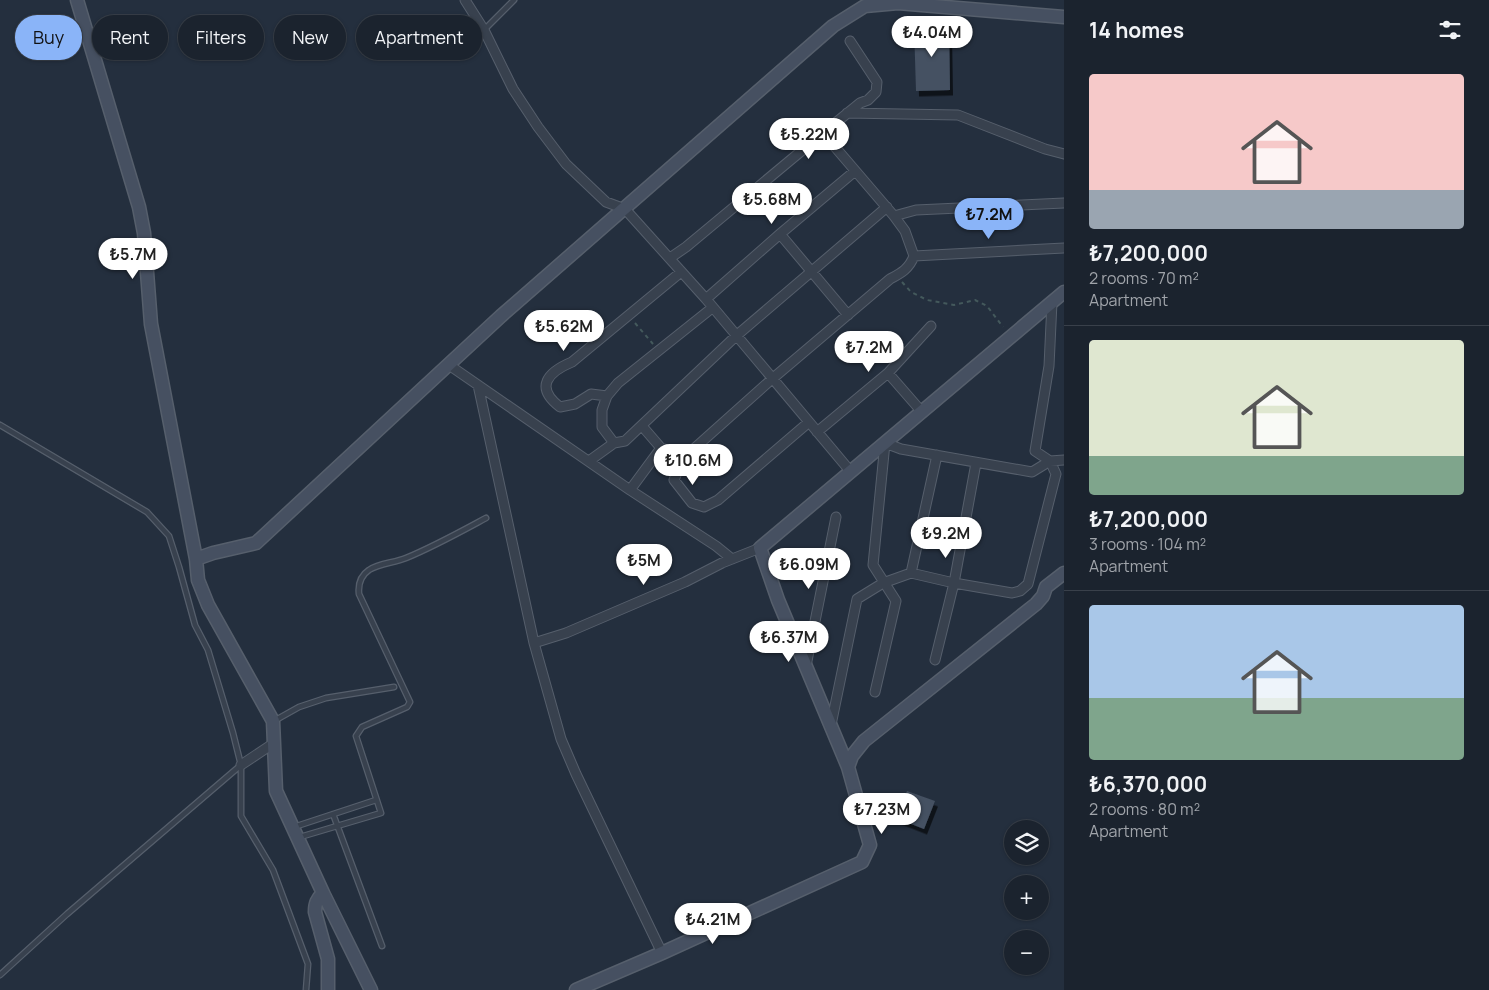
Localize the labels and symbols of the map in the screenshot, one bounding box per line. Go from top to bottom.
pin: ₺4.04M [891,15,973,58]
pin: ₺5.22M [768,118,850,160]
pin: ₺5.68M [731,182,813,225]
pin: ₺7.2M [954,198,1024,240]
pin: ₺5.7M [98,238,168,280]
pin: ₺5.62M [523,310,605,352]
pin: ₺7.2M [834,330,904,373]
pin: ₺10.6M [652,444,734,486]
pin: ₺9.2M [911,516,981,559]
pin: ₺5M [620,544,668,586]
pin: ₺6.09M [768,548,850,590]
pin: ₺6.37M [748,620,830,663]
pin: ₺7.23M [841,792,923,835]
pin: ₺4.21M [672,902,754,945]

